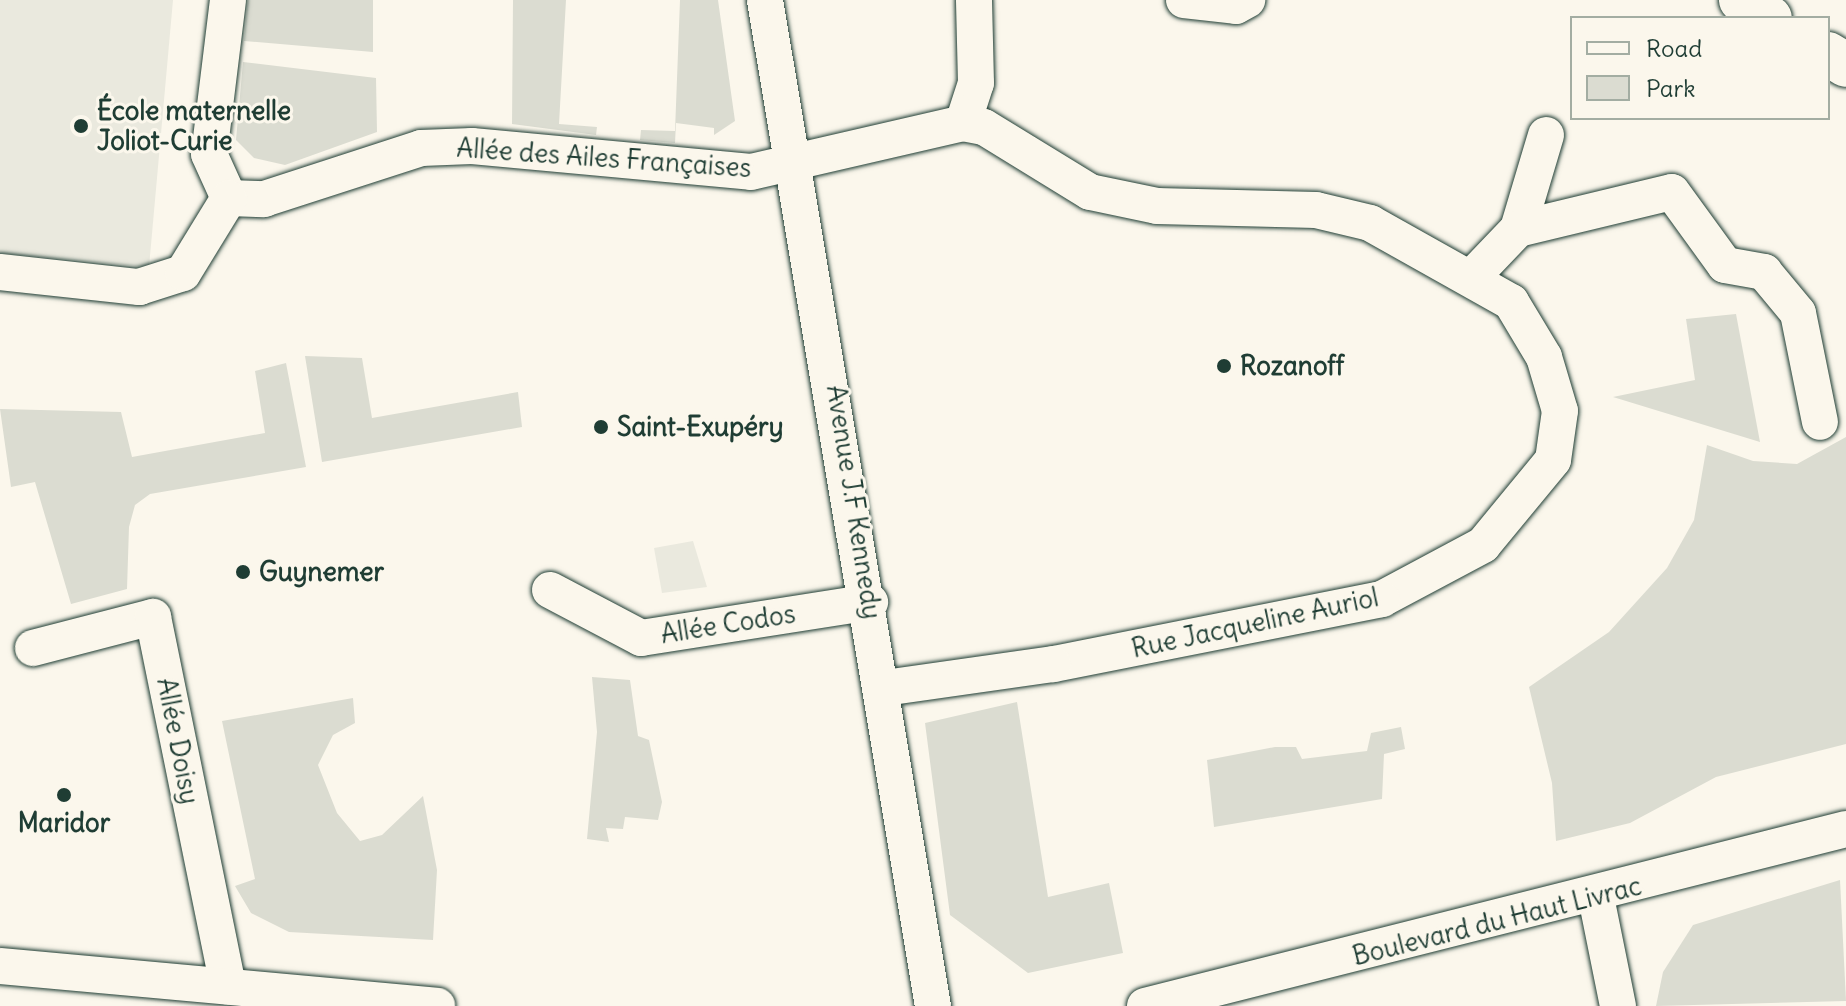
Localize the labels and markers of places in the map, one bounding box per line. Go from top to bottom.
place label: École maternelle Joliot-Curie [97,95,291,156]
marker: École maternelle Joliot-Curie [72,117,90,135]
place label: Rozanoff [1240,350,1344,382]
marker: Rozanoff [1215,357,1233,375]
place label: Saint-Exupéry [617,411,783,443]
marker: Saint-Exupéry [592,418,610,436]
place label: Guynemer [259,556,384,588]
marker: Guynemer [234,563,252,581]
marker: Maridor [55,786,73,804]
place label: Maridor [18,807,110,839]

